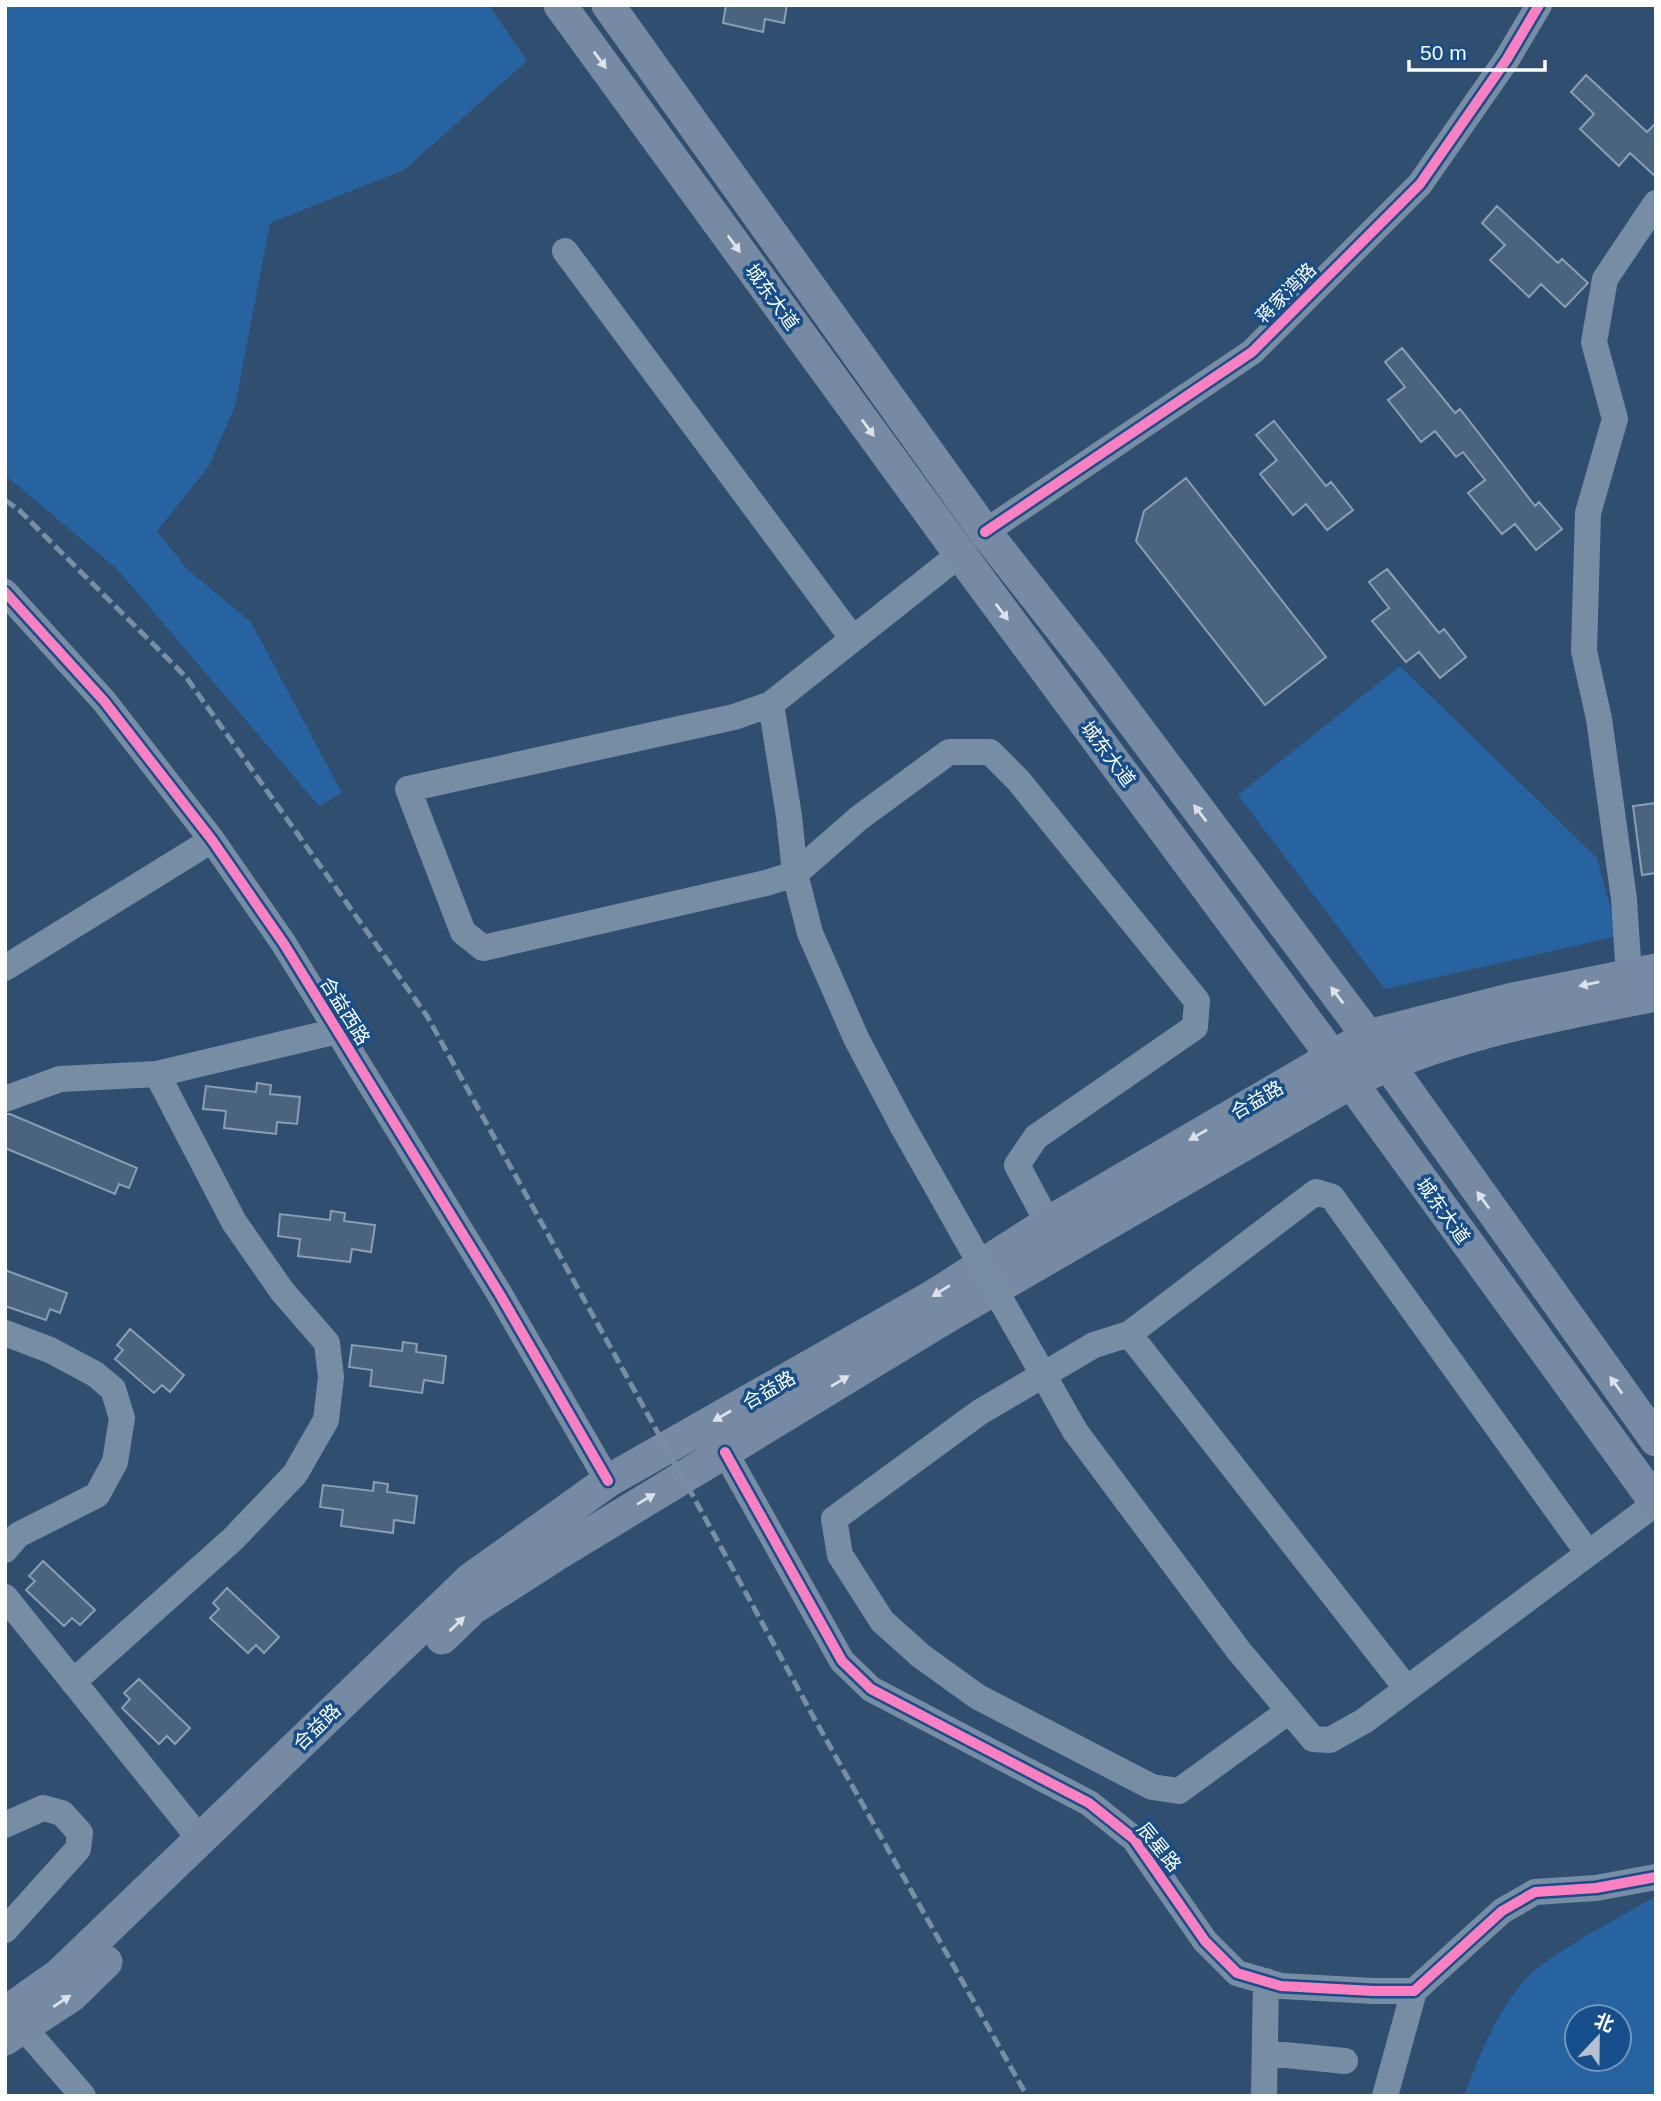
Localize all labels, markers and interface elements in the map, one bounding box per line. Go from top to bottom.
scale bar [1409,28,1546,72]
text: 50 m [1420,41,1467,64]
one-way arrow [593,51,607,70]
one-way arrow [727,235,741,253]
street label: 蒋家湾路 [1252,259,1320,327]
street label: 城东大道 [741,260,803,334]
one-way arrow [861,419,875,437]
one-way arrow [995,602,1010,620]
street label: 城东大道 [1077,717,1139,791]
one-way arrow [1194,804,1208,822]
street label: 合益西路 [316,973,374,1049]
one-way arrow [1578,978,1600,989]
one-way arrow [1330,986,1344,1004]
street label: 合益路 [1227,1077,1287,1123]
one-way arrow [1188,1129,1208,1141]
street label: 城东大道 [1412,1174,1474,1248]
one-way arrow [1477,1191,1491,1209]
one-way arrow [931,1285,950,1298]
street label: 合益路 [739,1367,799,1413]
one-way arrow [831,1375,850,1387]
one-way arrow [1609,1376,1623,1394]
one-way arrow [712,1410,732,1422]
one-way arrow [637,1493,656,1506]
one-way arrow [448,1616,465,1633]
street label: 合益路 [289,1700,345,1754]
street label: 辰星路 [1133,1818,1185,1876]
one-way arrow [53,1994,71,2008]
north arrow [1563,2003,1633,2073]
text: 北 [1591,2009,1617,2036]

